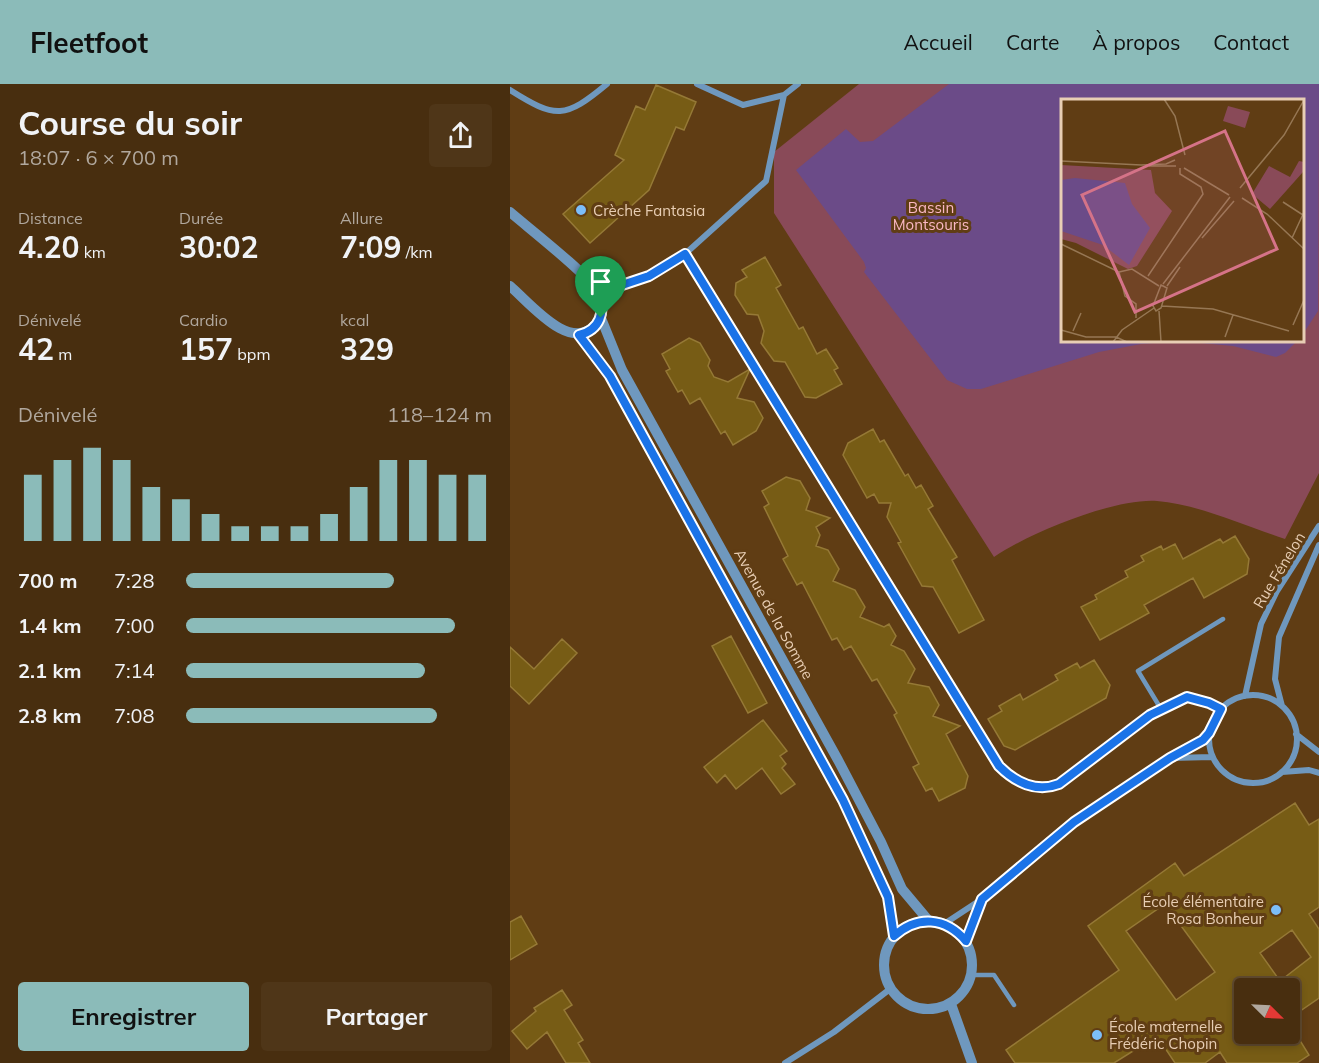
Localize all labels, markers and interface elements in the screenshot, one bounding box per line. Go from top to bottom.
text: Fleetfoot [30,25,148,60]
text: Accueil [903,29,973,55]
text: Carte [1006,29,1059,55]
text: À propos [1092,29,1180,55]
text: Contact [1213,29,1289,55]
inset map [1061,99,1304,342]
text: Course du soir [18,102,242,143]
button: share [429,104,492,167]
text: 18:07 · 6 × 700 m [18,145,179,170]
park label: Bassin Montsouris [893,198,969,234]
place label: Crèche Fantasia [593,201,705,220]
marker: Crèche Fantasia [574,203,588,217]
text: Distance [18,208,83,228]
text: Durée [179,208,223,228]
text: Allure [340,208,383,228]
text: 4.20 [18,228,79,266]
text: 30:02 [179,228,258,266]
text: 7:09 [340,228,401,266]
text: km [79,242,106,262]
text: /km [401,242,432,262]
pin [575,256,626,318]
icon: arrive [584,265,617,298]
text: Dénivelé [18,310,81,330]
text: Cardio [179,310,228,330]
text: kcal [340,310,369,330]
text: 42 [18,330,54,368]
text: 157 [179,330,233,368]
text: 329 [340,330,394,368]
text: m [54,344,72,364]
text: bpm [233,344,270,364]
text: Dénivelé [18,402,97,427]
text: 118–124 m [387,402,492,427]
street label: Rue Fénelon [1249,529,1309,611]
street label: Avenue de la Somme [730,545,818,683]
text: 700 m [18,568,77,593]
text: 7:28 [114,568,155,593]
text: 1.4 km [18,613,81,638]
text: 7:00 [114,613,155,638]
text: 2.1 km [18,658,81,683]
text: 7:14 [114,658,155,683]
text: 2.8 km [18,703,81,728]
text: 7:08 [114,703,155,728]
place label: École élémentaire Rosa Bonheur [1142,892,1265,928]
marker: École élémentaire Rosa Bonheur [1269,903,1283,917]
north arrow [1234,978,1300,1044]
map controls [1234,978,1300,1044]
button: Enregistrer [18,982,249,1051]
button: Partager [261,982,492,1051]
place label: École maternelle Frédéric Chopin [1109,1017,1222,1053]
marker: École maternelle Frédéric Chopin [1090,1028,1104,1042]

